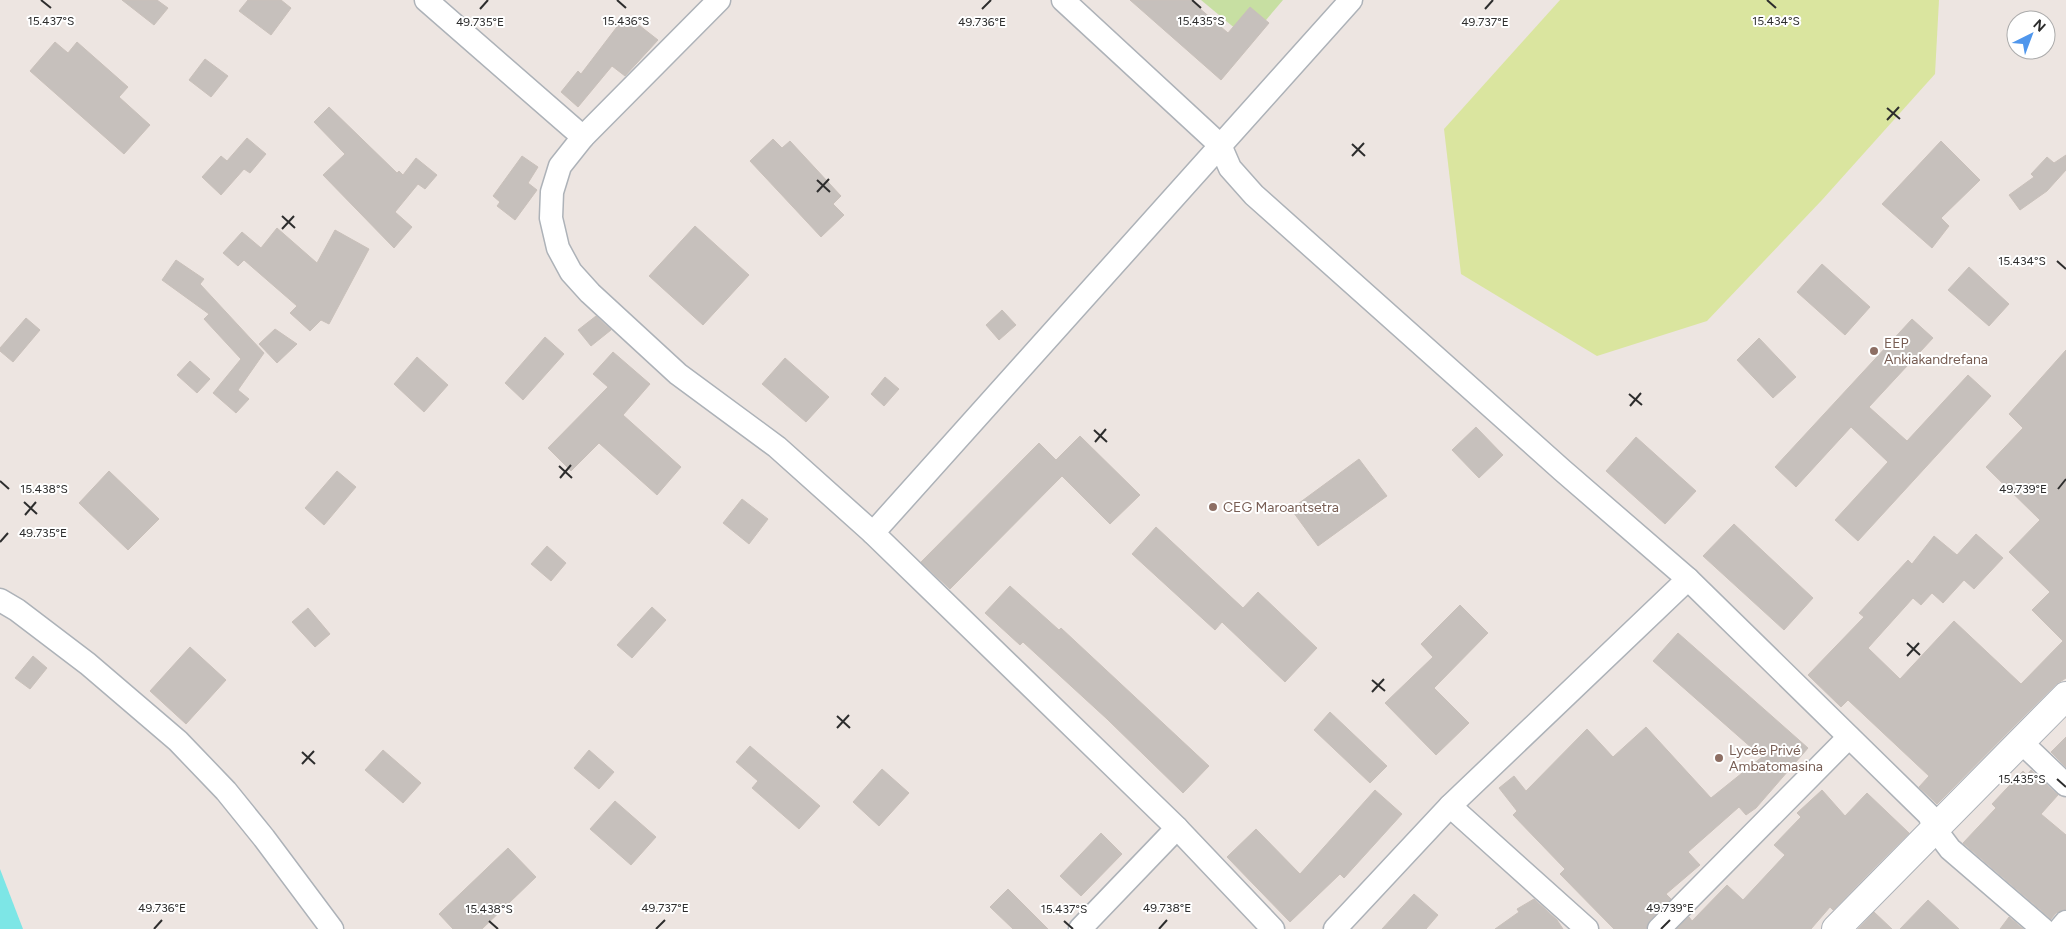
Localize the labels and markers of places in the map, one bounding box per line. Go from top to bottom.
place label: EEP Ankiakandrefana [1884,335,1988,368]
marker: EEP Ankiakandrefana [1868,345,1880,357]
place label: CEG Maroantsetra [1223,499,1339,516]
marker: CEG Maroantsetra [1207,501,1219,513]
place label: Lycée Privé Ambatomasina [1729,742,1823,775]
marker: Lycée Privé Ambatomasina [1713,752,1725,764]

